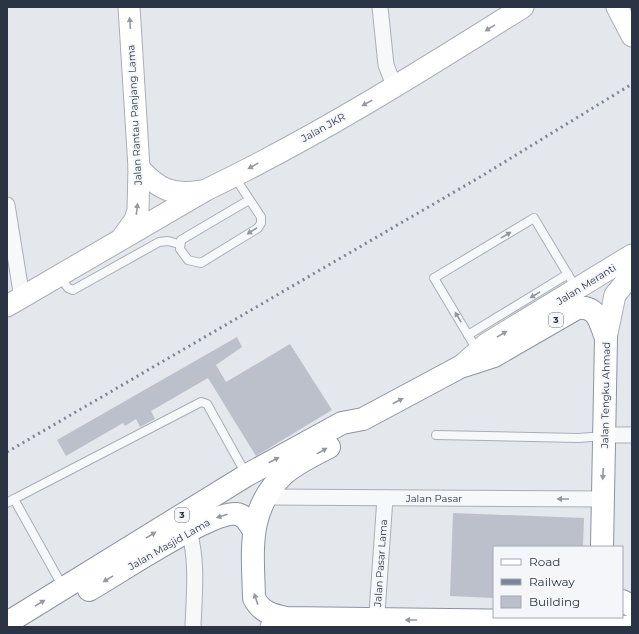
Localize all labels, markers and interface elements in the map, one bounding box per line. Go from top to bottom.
one-way arrow [126,17,133,29]
one-way arrow [484,24,496,31]
street label: Jalan Rantau Panjang Lama [124,44,145,187]
one-way arrow [361,100,373,106]
street label: Jalan JKR [298,110,347,145]
one-way arrow [247,162,259,169]
one-way arrow [134,202,140,215]
one-way arrow [247,227,257,235]
one-way arrow [500,231,512,238]
street label: Jalan Meranti [553,261,618,308]
one-way arrow [529,291,541,298]
one-way arrow [454,311,461,323]
road number: 3 [549,313,563,327]
one-way arrow [497,330,507,338]
street label: Jalan Tengku Ahmad [598,342,613,449]
one-way arrow [392,397,403,404]
one-way arrow [317,447,328,454]
one-way arrow [268,457,280,463]
one-way arrow [600,468,606,481]
street label: Jalan Pasar [405,492,462,505]
one-way arrow [556,496,569,502]
road number: 3 [175,508,189,522]
one-way arrow [215,513,227,519]
street label: Jalan Masjid Lama [125,516,212,574]
street label: Jalan Pasar Lama [371,519,390,608]
one-way arrow [145,531,157,538]
legend [493,546,623,618]
text: Road [529,554,560,569]
text: Railway [529,574,575,589]
one-way arrow [102,576,114,583]
one-way arrow [253,592,259,604]
text: Building [529,594,580,609]
one-way arrow [35,599,45,607]
one-way arrow [404,617,417,623]

